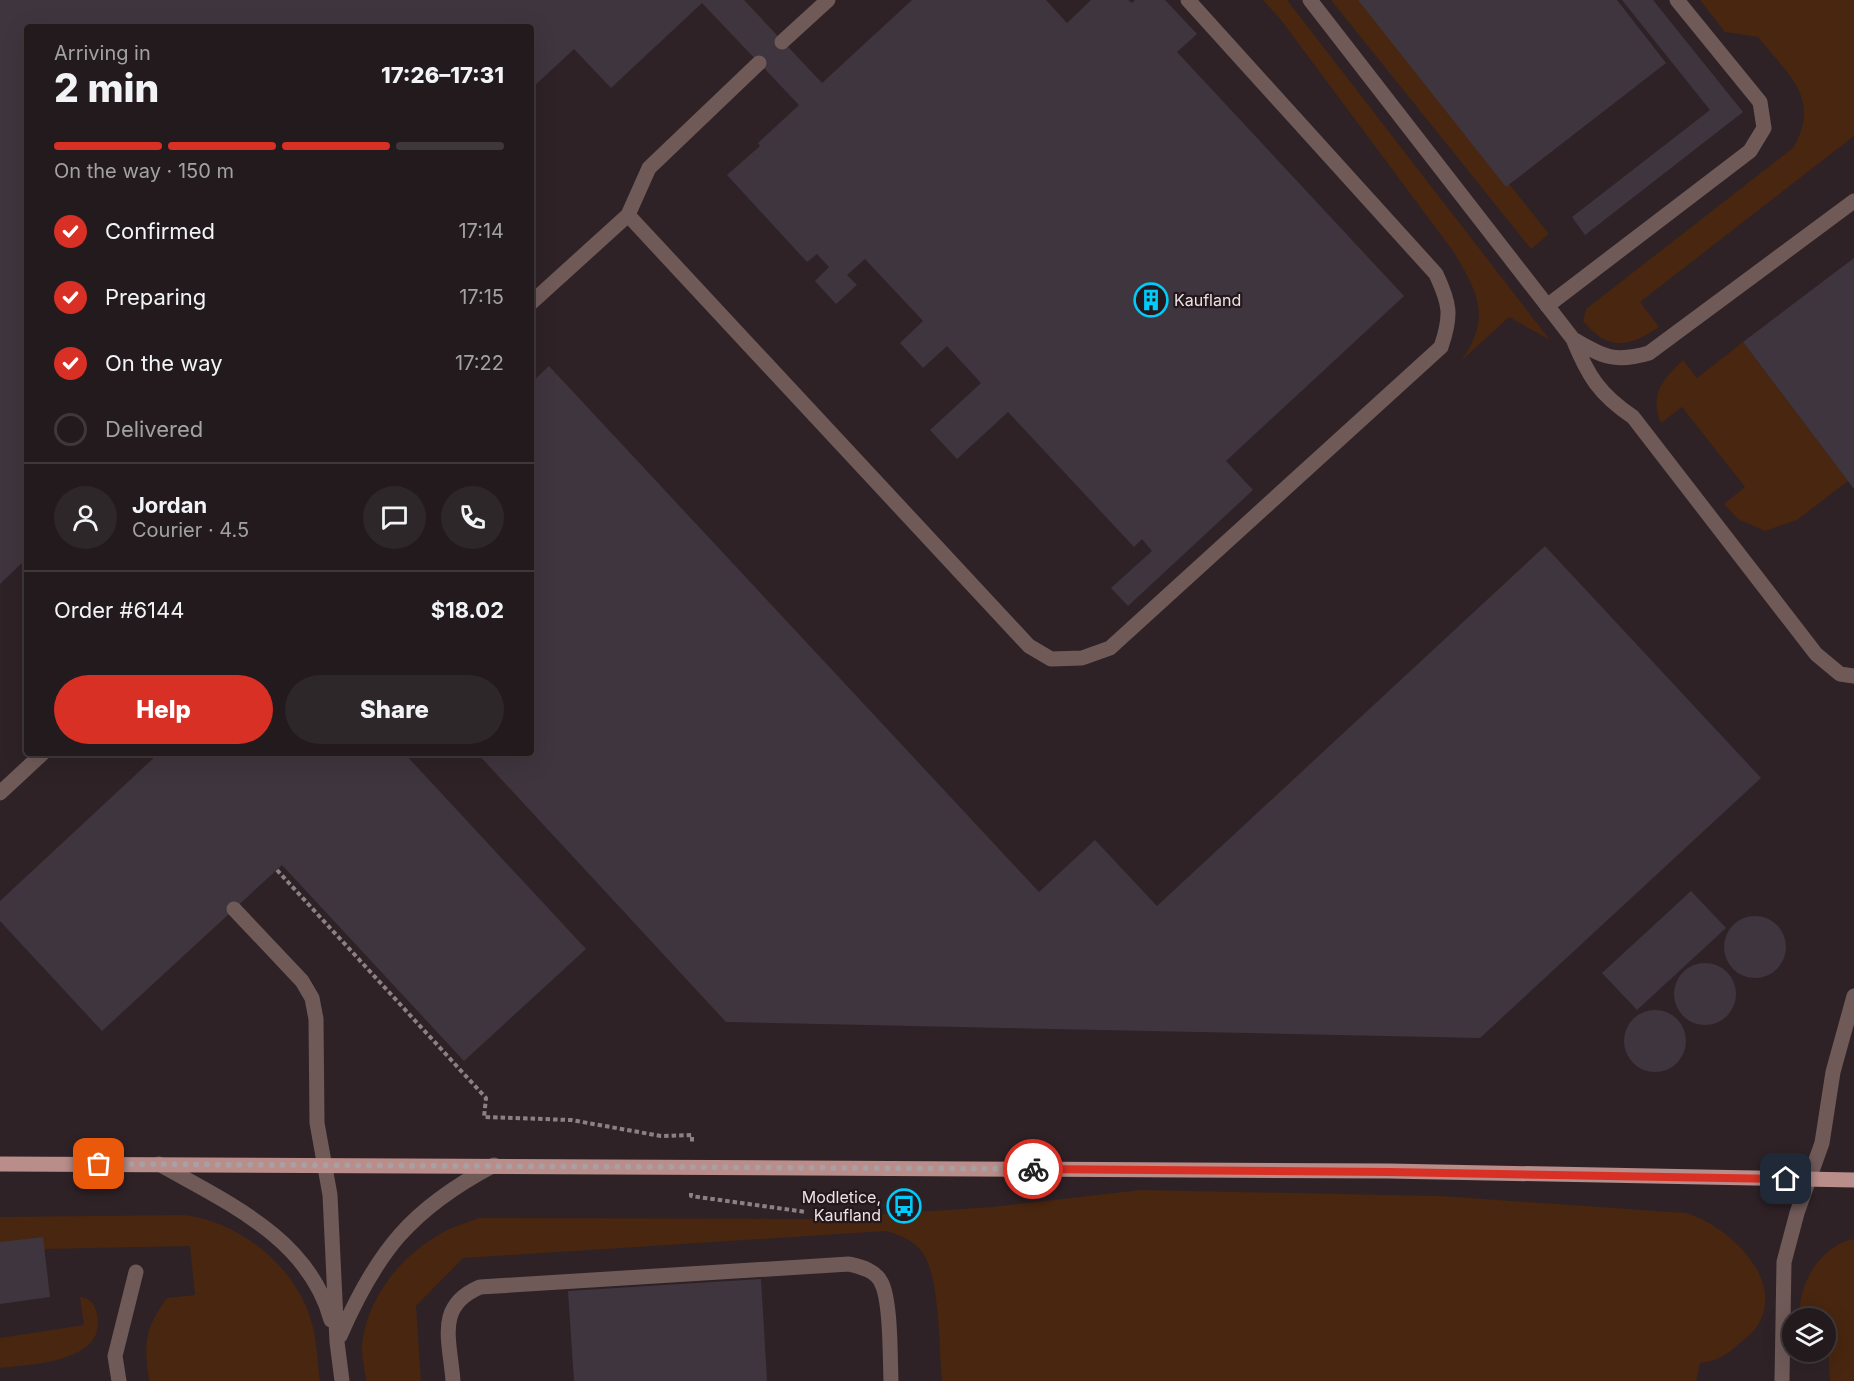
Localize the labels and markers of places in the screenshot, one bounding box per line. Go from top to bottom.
building icon: Kaufland [1133,282,1169,318]
place label: Kaufland [1174,290,1241,310]
pin [73,1138,124,1189]
pin [1760,1153,1811,1204]
place label: Modletice, Kaufland [802,1187,881,1225]
bus stop icon: Modletice, Kaufland [886,1188,922,1224]

